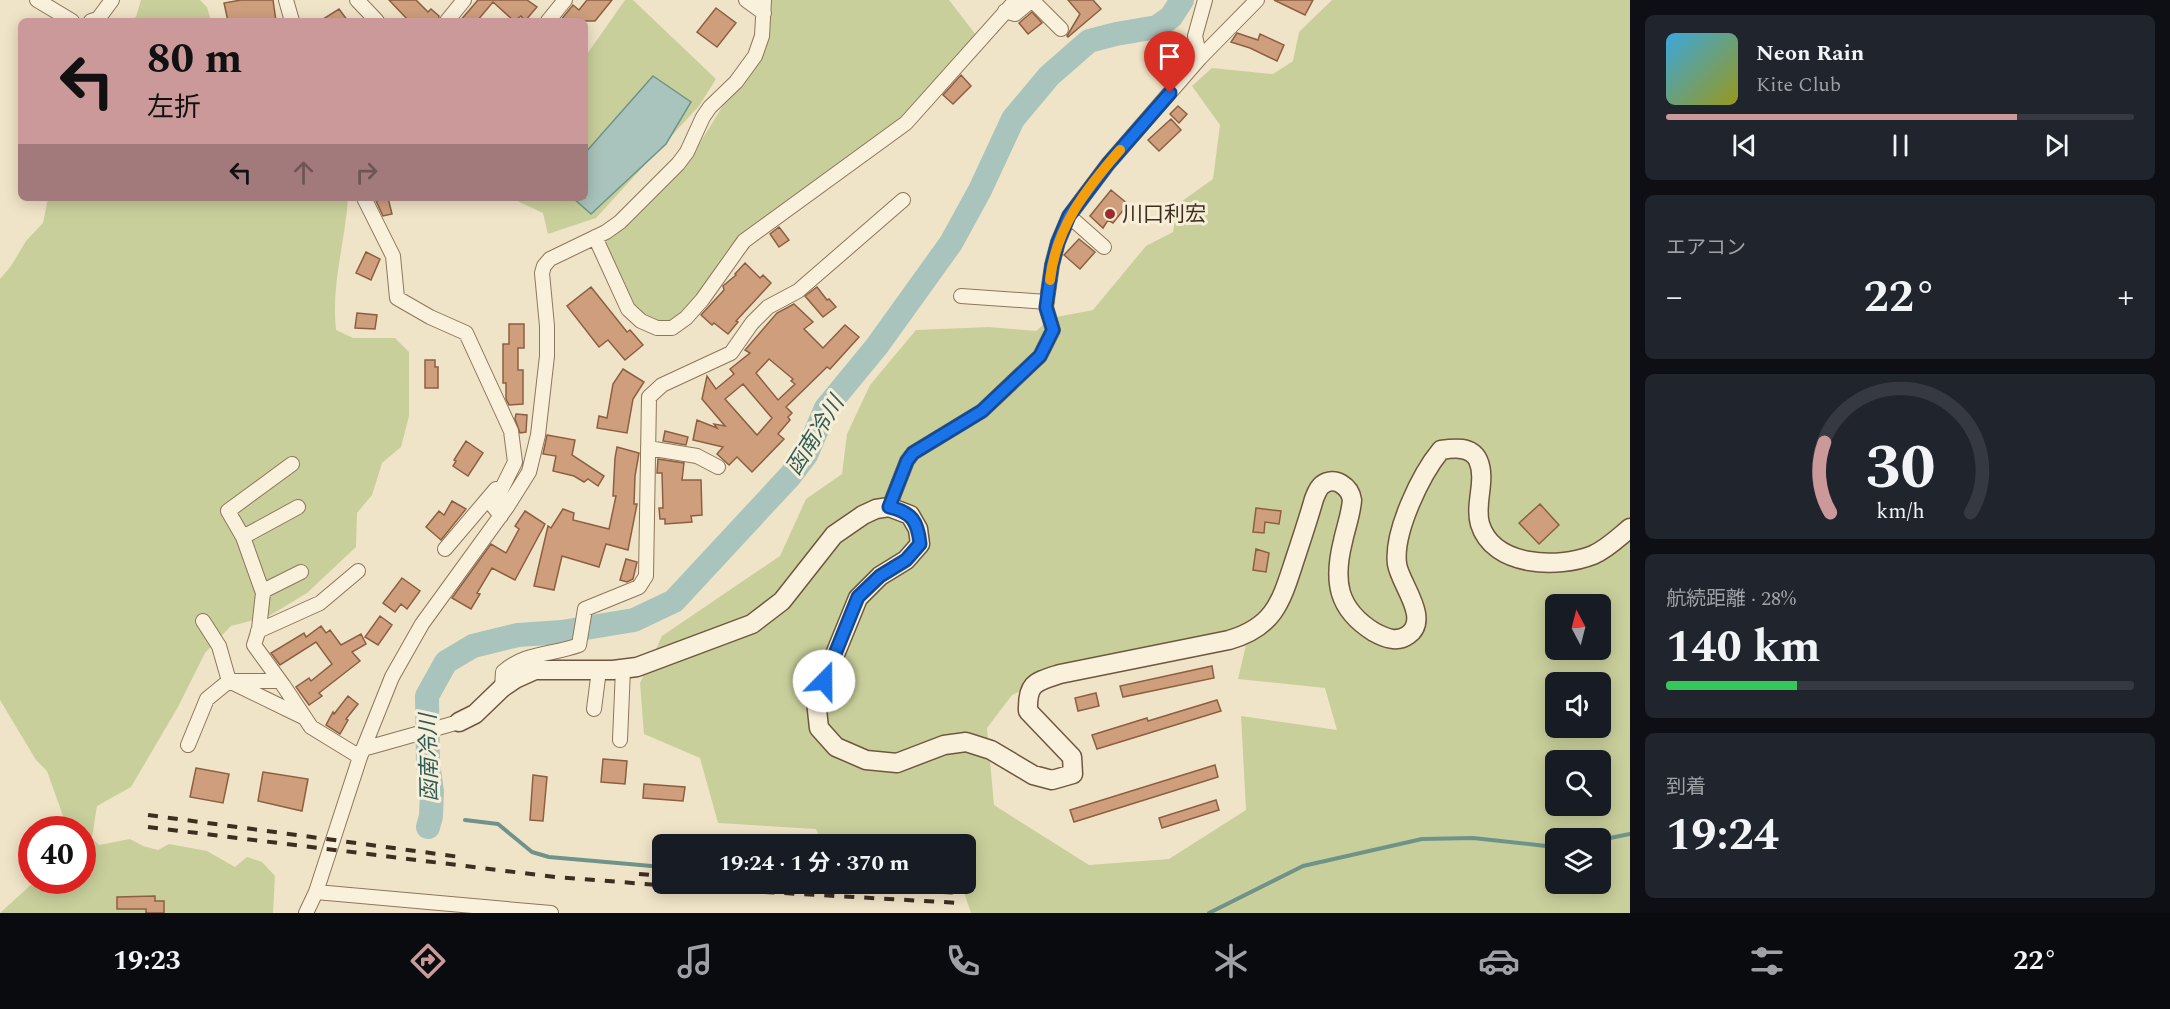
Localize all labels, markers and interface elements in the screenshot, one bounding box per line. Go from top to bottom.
text: 80 m [147,28,242,91]
pin [1144,31,1195,93]
text: Neon Rain [1756,37,1864,70]
icon: arrive [1153,40,1186,73]
icon: left [48,42,126,120]
text: Kite Club [1756,70,1841,100]
text: 左折 [147,87,201,129]
icon: previous [1728,129,1761,162]
icon: pause [1884,129,1917,162]
icon: next [2040,129,2073,162]
icon: left [224,156,257,189]
icon: ahead [287,156,320,189]
icon: right [350,156,383,189]
place label: 川口利宏 [1122,199,1206,231]
marker: 川口利宏 [1103,207,1117,221]
text: エアコン [1666,233,1746,263]
text: 22° [1864,263,1937,332]
text: − [1666,272,1683,322]
text: + [2118,272,2134,322]
water label: 函南冷川 [778,388,854,482]
text: 30 [1865,422,1935,517]
text: km/h [1876,496,1924,529]
text: 航続距離 · 28% [1666,584,1796,614]
north arrow [1545,594,1611,660]
map controls [1545,594,1611,894]
text: 140 km [1666,613,1821,682]
position arrow [792,649,856,713]
button: sound [1545,672,1611,738]
water label: 函南冷川 [412,712,447,802]
button: search [1545,750,1611,816]
text: 到着 [1666,772,1706,802]
text: 19:24 [1666,801,1779,870]
speed limit sign: 40 [18,816,96,894]
button: layers [1545,828,1611,894]
text: 19:24 · 1 分 · 370 m [719,847,909,880]
text: 19:23 [113,940,181,982]
icon: directions [407,940,449,982]
icon: music [674,940,716,982]
icon: phone [942,940,984,982]
icon: climate [1210,940,1252,982]
icon: car [1478,940,1520,982]
icon: filters [1746,940,1788,982]
text: 22° [2013,940,2057,982]

